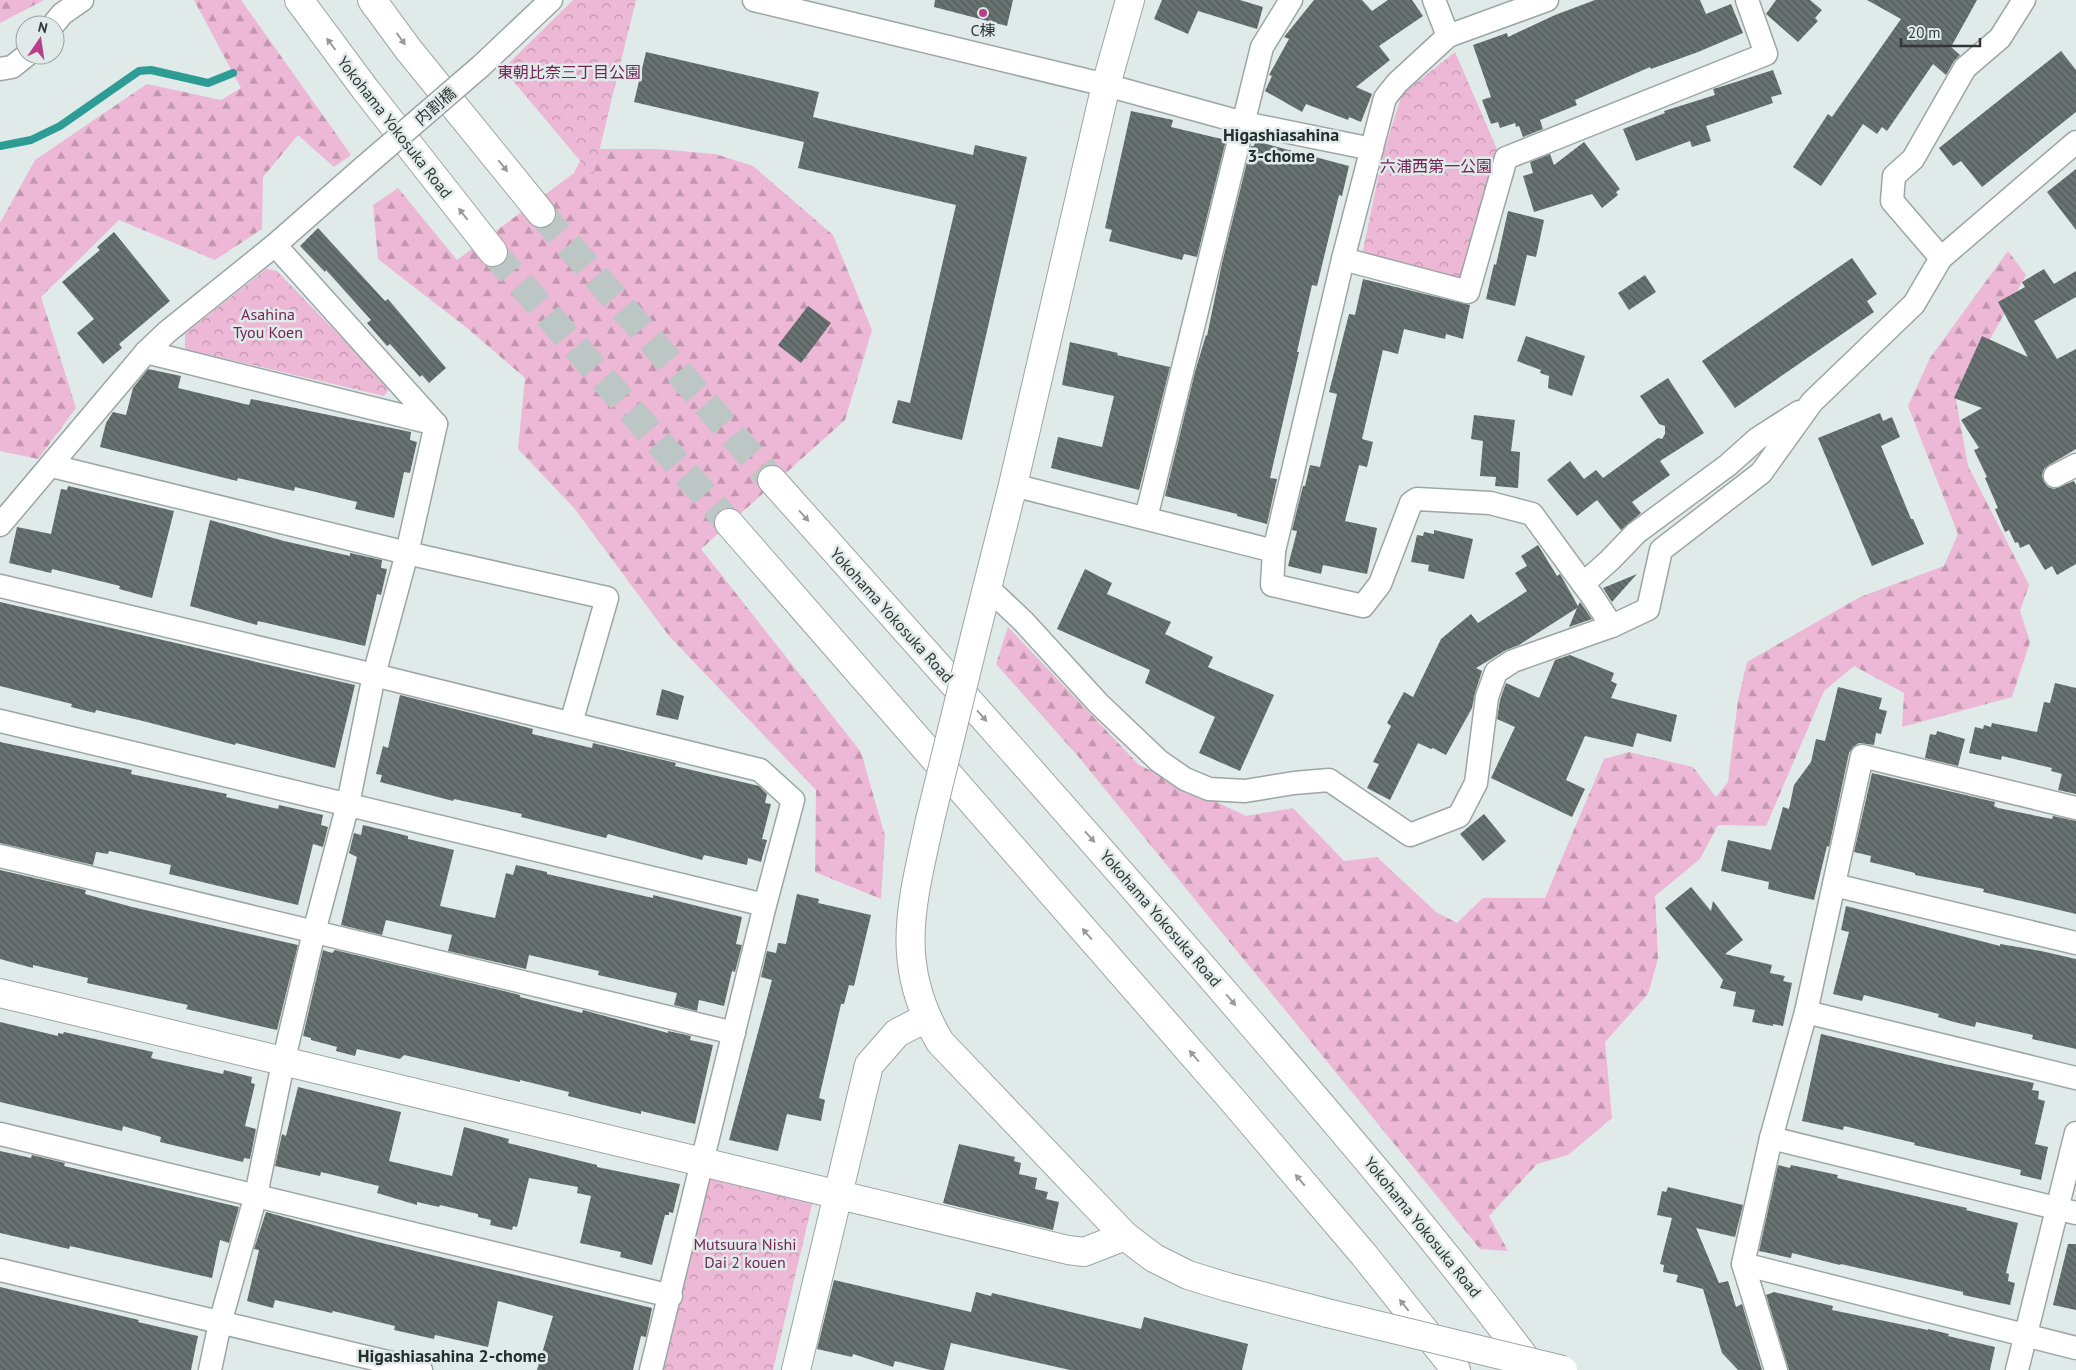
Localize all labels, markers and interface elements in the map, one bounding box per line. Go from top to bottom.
marker: C棟 [977,7,989,19]
north arrow [15,15,65,65]
scale bar [1901,15,1980,47]
text: N [36,18,49,37]
place label: C棟 [970,20,996,40]
text: 20 m [1908,23,1941,42]
one-way arrow [396,32,406,46]
one-way arrow [326,37,336,51]
street label: Yokohama Yokosuka Road [333,52,457,202]
park label: 東朝比奈三丁目公園 [497,62,641,82]
street label: 内割橋 [410,83,460,129]
district label: Higashiasahina 3-chome [1223,123,1339,167]
park label: 六浦西第一公園 [1380,156,1492,176]
one-way arrow [497,159,508,172]
one-way arrow [458,207,468,220]
park label: Asahina Tyou Koen [233,304,303,342]
one-way arrow [798,510,810,522]
street label: Yokohama Yokosuka Road [826,543,958,687]
one-way arrow [976,709,988,721]
one-way arrow [1085,830,1096,843]
street label: Yokohama Yokosuka Road [1096,845,1226,991]
one-way arrow [1082,927,1093,940]
one-way arrow [1225,993,1237,1005]
one-way arrow [1188,1051,1200,1063]
street label: Yokohama Yokosuka Road [1360,1153,1486,1301]
one-way arrow [1294,1174,1306,1186]
park label: Mutsuura Nishi Dai 2 kouen [693,1234,797,1272]
one-way arrow [1398,1298,1409,1311]
district label: Higashiasahina 2-chome [358,1344,546,1367]

